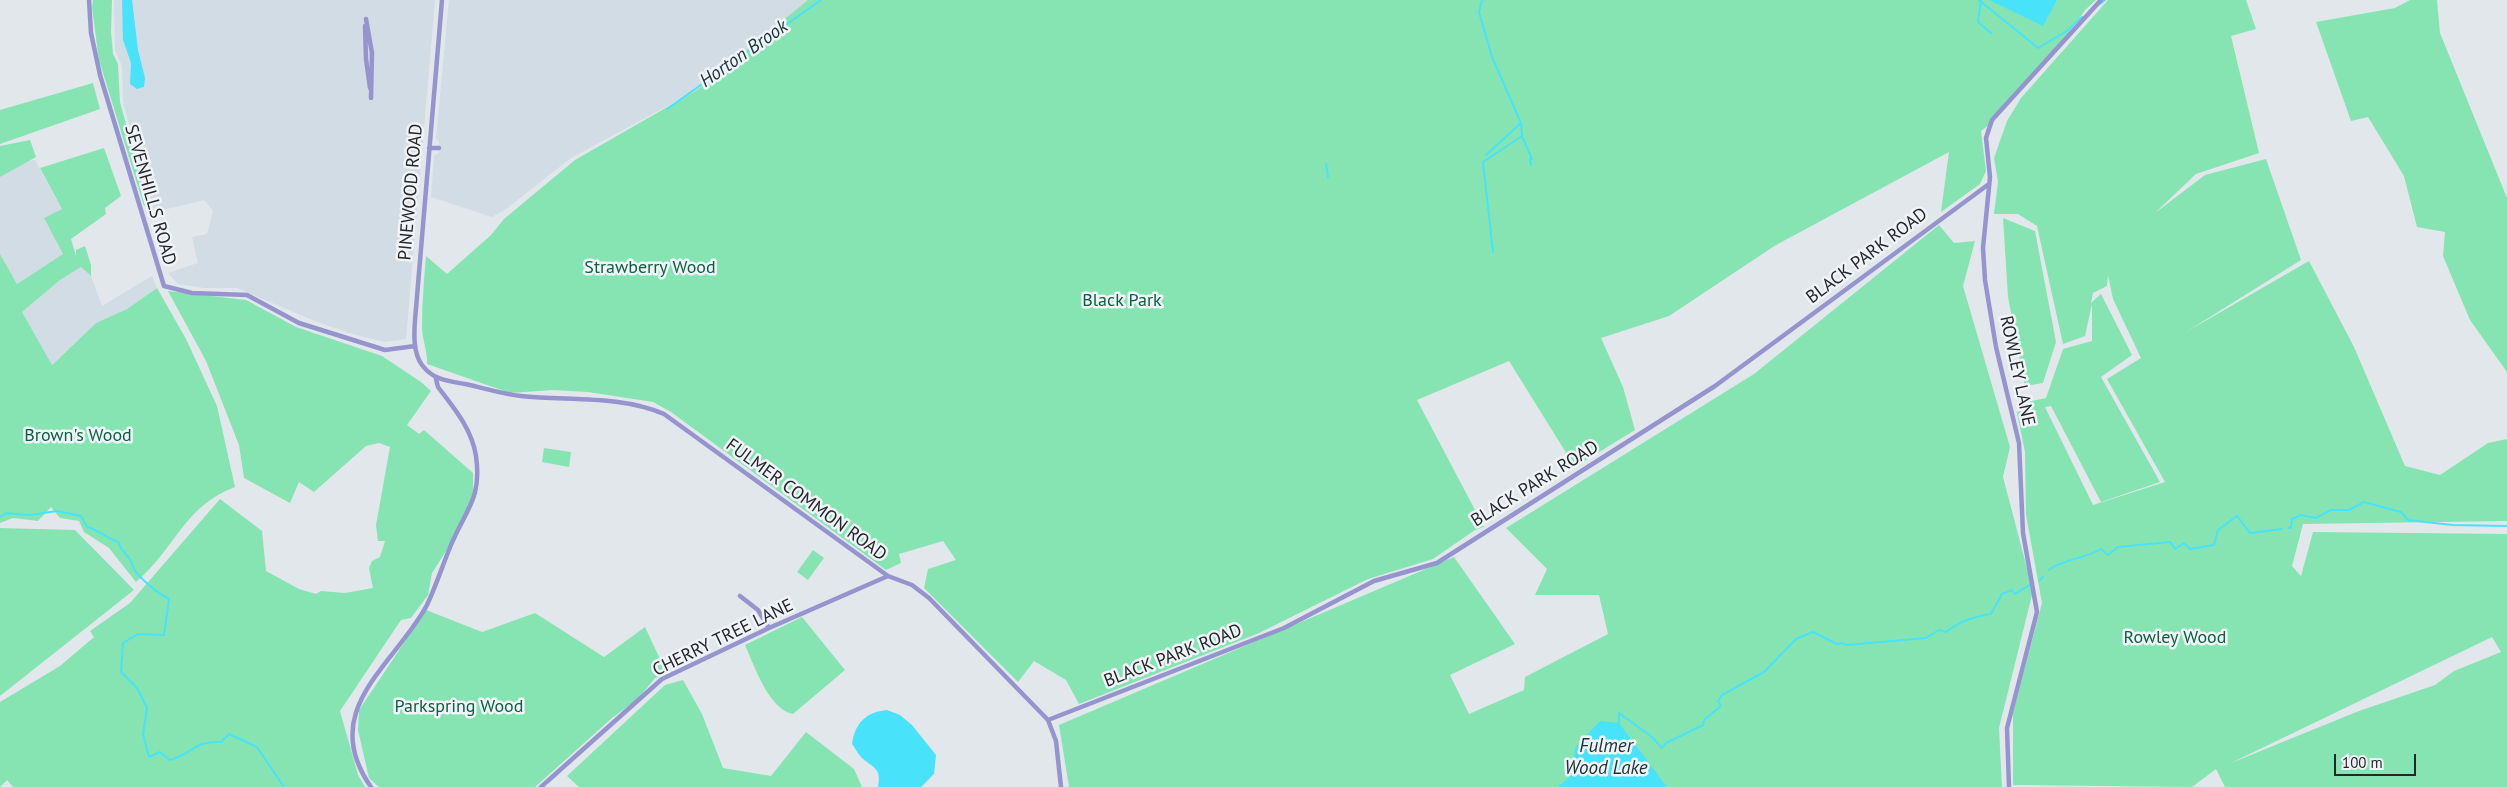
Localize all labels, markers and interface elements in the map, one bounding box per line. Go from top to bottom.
water label: Horton Brook [696,15,792,93]
street label: SEVENHILLS ROAD [120,122,180,268]
street label: PINEWOOD ROAD [394,123,428,261]
street label: BLACK PARK ROAD [1802,203,1932,309]
park label: Strawberry Wood [584,257,716,279]
park label: Black Park [1082,290,1162,312]
street label: ROWLEY LANE [1995,314,2039,428]
park label: Brown's Wood [24,425,132,447]
street label: FULMER COMMON ROAD [721,434,891,566]
street label: BLACK PARK ROAD [1467,436,1603,532]
street label: CHERRY TREE LANE [649,595,797,681]
street label: BLACK PARK ROAD [1101,620,1245,692]
park label: Rowley Wood [2124,627,2226,649]
park label: Parkspring Wood [395,696,523,718]
water label: Fulmer Wood Lake [1565,736,1647,780]
scale bar [2337,744,2420,776]
text: 100 m [2342,753,2383,772]

